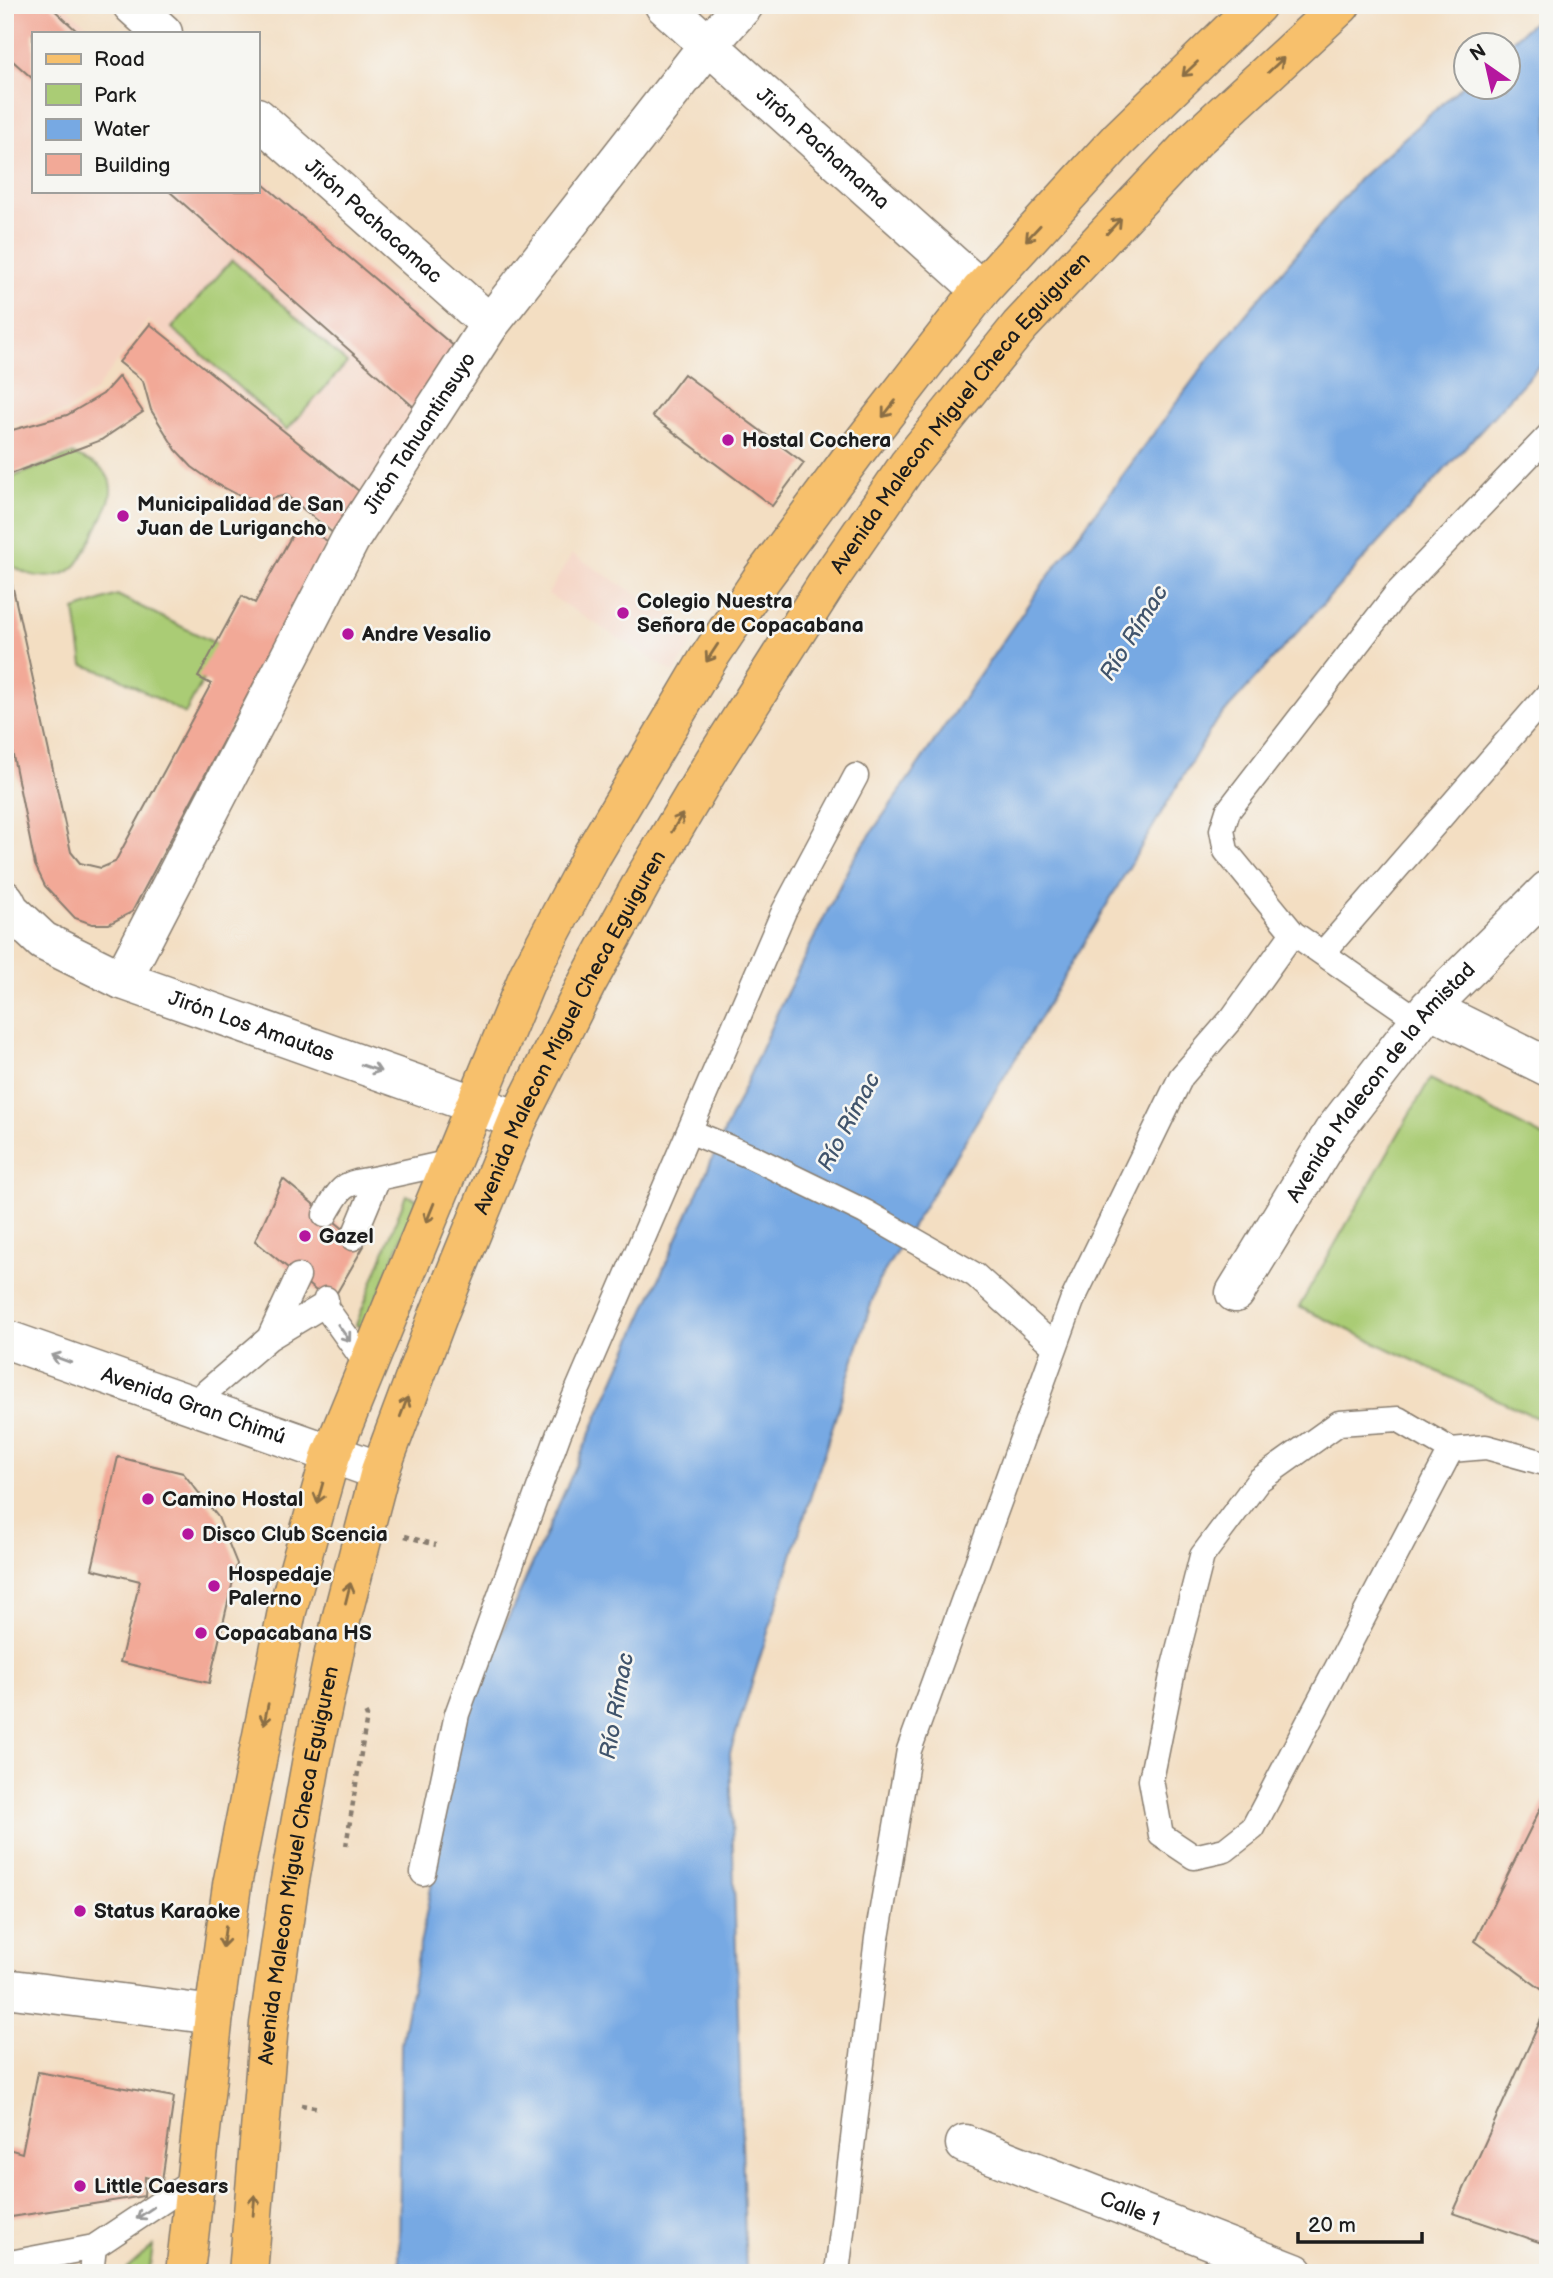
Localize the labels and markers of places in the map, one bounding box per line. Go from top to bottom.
place label: Hostal Cochera [742,428,891,453]
marker: Hostal Cochera [720,432,736,448]
place label: Municipalidad de San Juan de Lurigancho [137,492,344,541]
marker: Municipalidad de San Juan de Lurigancho [115,508,131,524]
place label: Colegio Nuestra Señora de Copacabana [637,589,864,638]
marker: Colegio Nuestra Señora de Copacabana [615,605,631,621]
place label: Andre Vesalio [361,622,491,647]
marker: Andre Vesalio [340,626,356,642]
place label: Gazel [319,1224,374,1249]
marker: Gazel [297,1228,313,1244]
place label: Camino Hostal [162,1487,303,1512]
marker: Camino Hostal [140,1491,156,1507]
place label: Disco Club Scencia [202,1522,388,1547]
marker: Disco Club Scencia [180,1526,196,1542]
place label: Hospedaje Palerno [228,1562,332,1611]
marker: Hospedaje Palerno [206,1578,222,1594]
place label: Copacabana HS [215,1621,372,1646]
marker: Copacabana HS [193,1625,209,1641]
place label: Status Karaoke [94,1899,240,1924]
marker: Status Karaoke [72,1903,88,1919]
place label: Little Caesars [94,2174,228,2199]
marker: Little Caesars [72,2178,88,2194]

